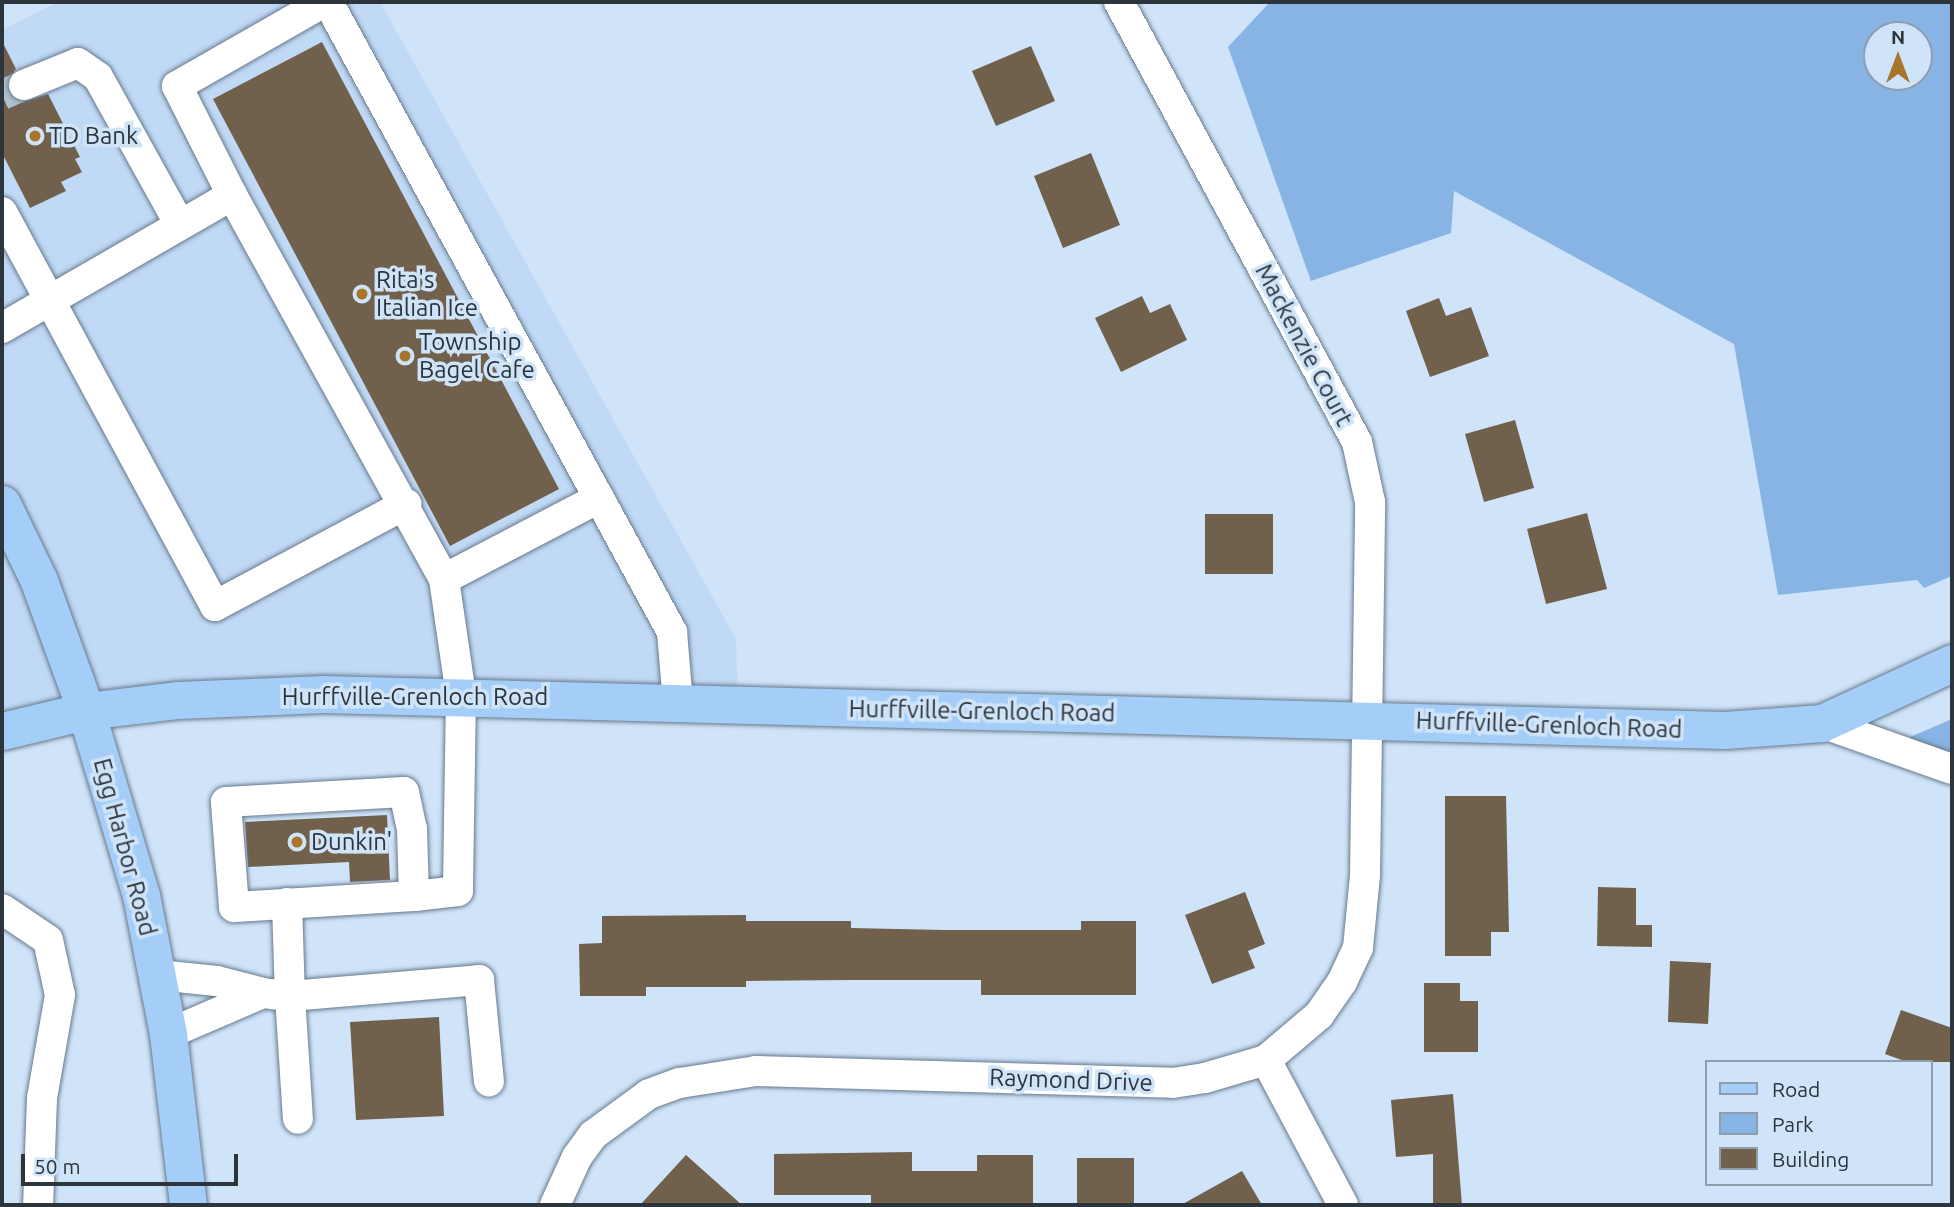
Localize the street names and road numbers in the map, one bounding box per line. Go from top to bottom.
street label: Mackenzie Court [1249,259,1359,431]
street label: Hurffville-Grenloch Road [282,683,548,711]
street label: Hurffville-Grenloch Road [848,694,1116,728]
street label: Hurffville-Grenloch Road [1415,706,1683,744]
street label: Egg Harbor Road [87,755,163,939]
street label: Raymond Drive [989,1063,1153,1097]

